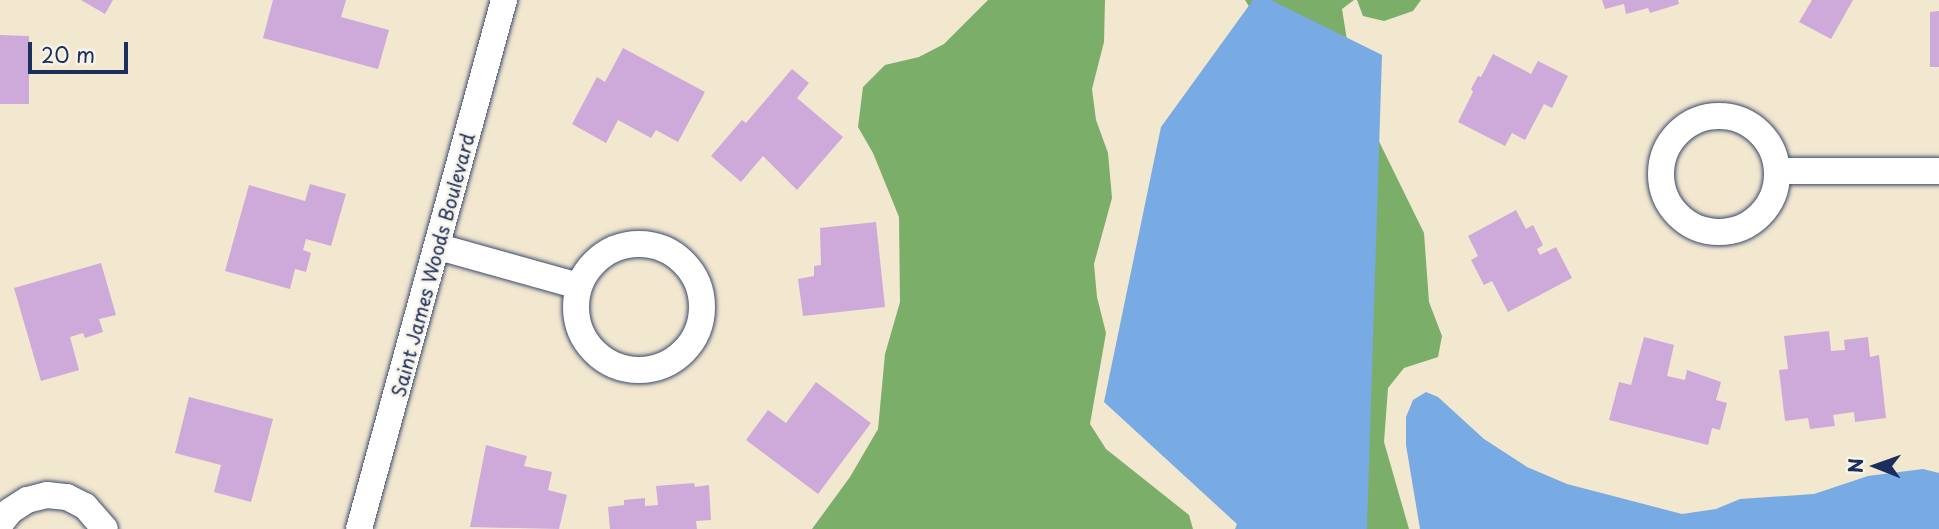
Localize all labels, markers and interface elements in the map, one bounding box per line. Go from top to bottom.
scale bar [32,28,131,72]
text: 20 m [41,38,95,70]
street label: Saint James Woods Boulevard [387,130,479,400]
north arrow [1841,431,1911,501]
text: N [1841,458,1869,473]

